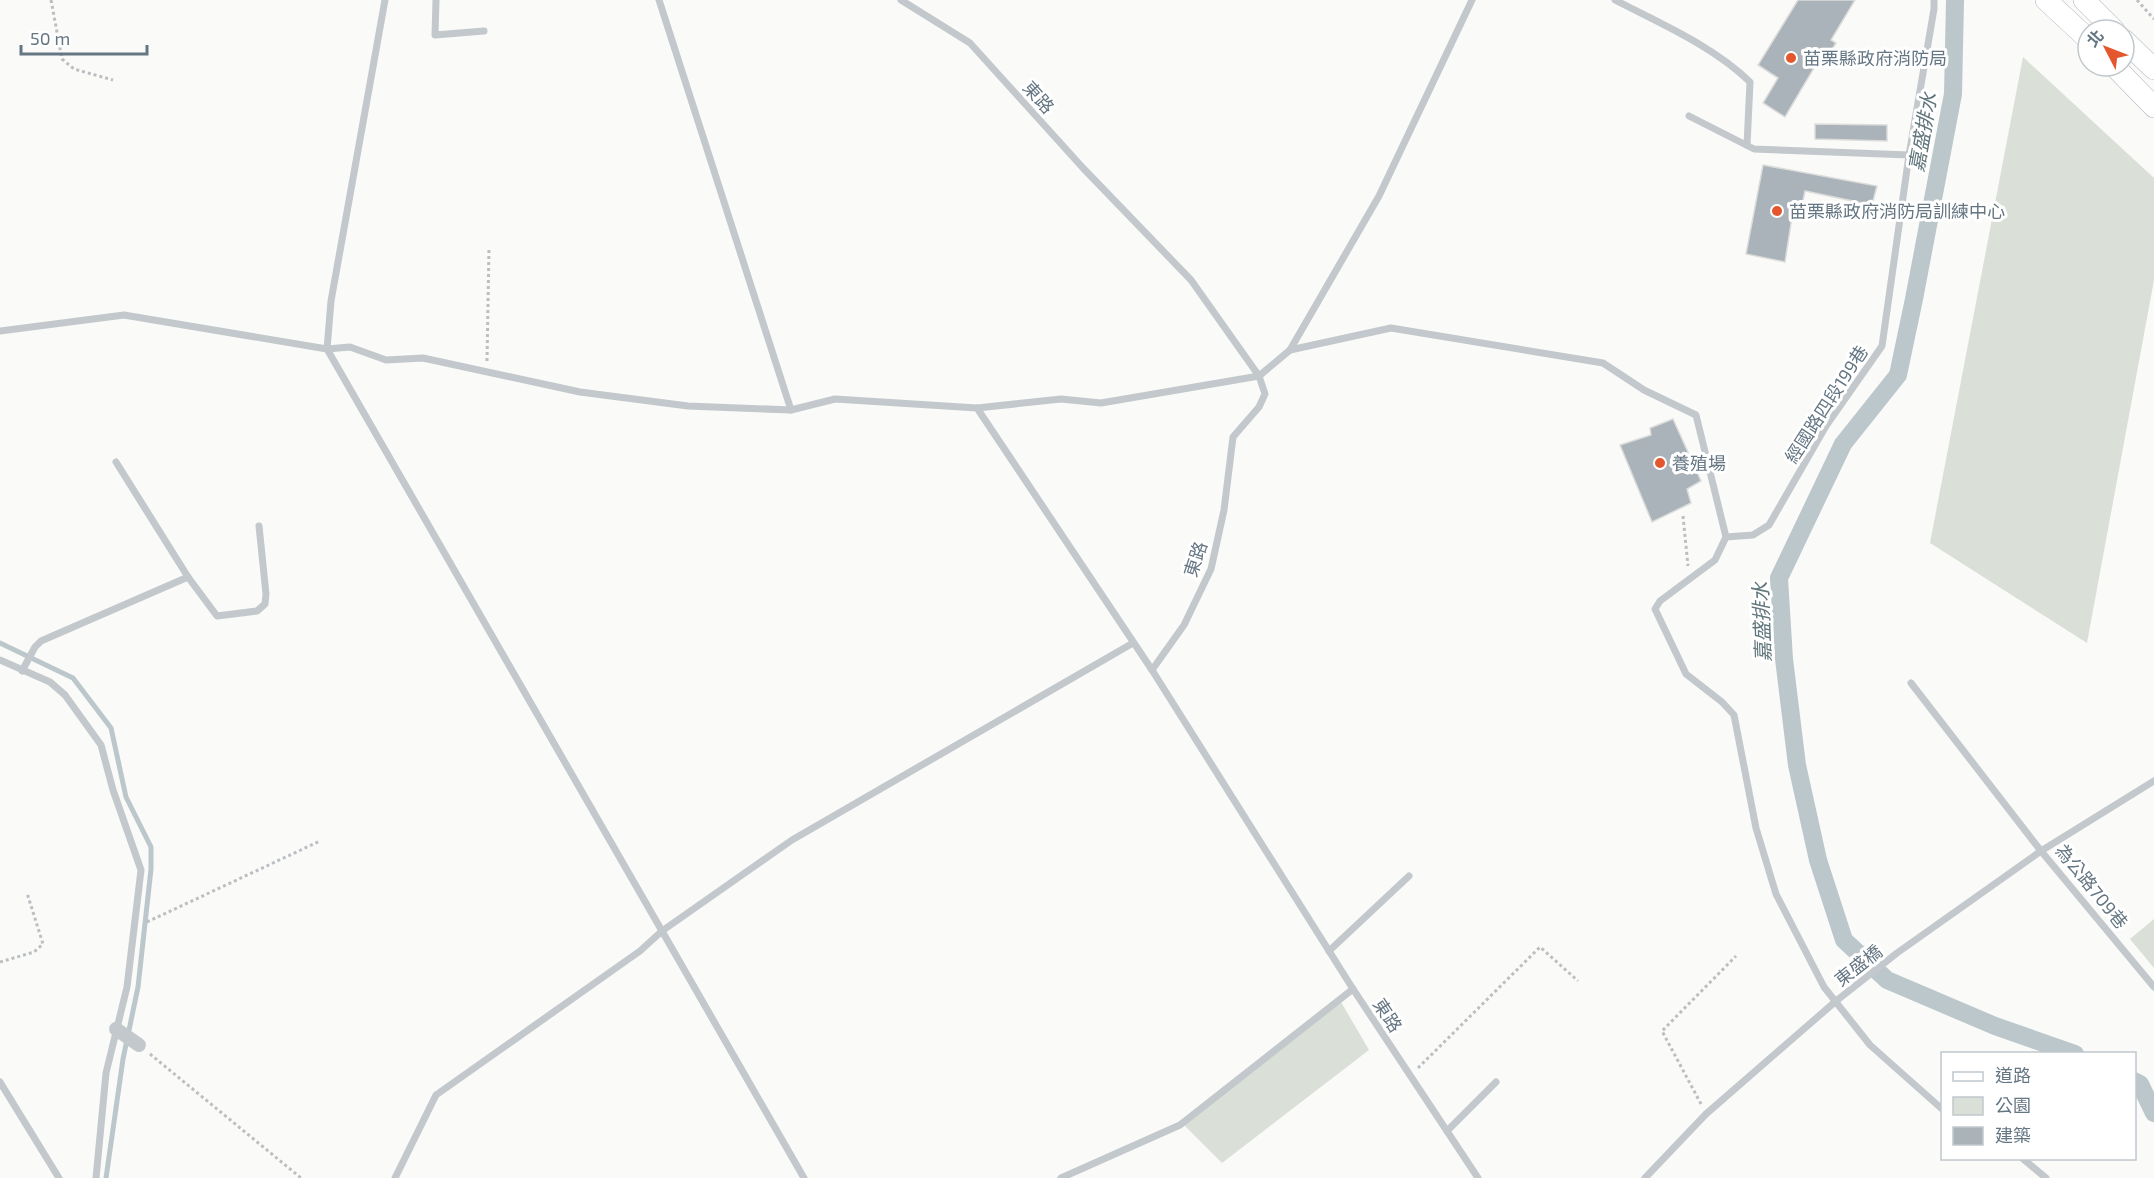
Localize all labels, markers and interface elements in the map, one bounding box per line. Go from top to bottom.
scale bar [21,18,147,56]
north arrow [2076,18,2136,78]
text: 北 [2082,25,2107,50]
text: 50 m [30,27,70,49]
place label: 苗栗縣政府消防局 [1803,47,1947,69]
marker: 苗栗縣政府消防局 [1784,51,1798,65]
street label: 東路 [1019,76,1059,118]
water label: 嘉盛排水 [1903,90,1941,173]
place label: 苗栗縣政府消防局訓練中心 [1789,200,2005,222]
marker: 苗栗縣政府消防局訓練中心 [1770,204,1784,218]
street label: 經國路四段199巷 [1780,341,1872,467]
place label: 養殖場 [1672,452,1726,474]
marker: 養殖場 [1653,456,1667,470]
street label: 東路 [1179,538,1211,580]
water label: 嘉盛排水 [1748,581,1774,662]
street label: 為公路709巷 [2051,839,2133,933]
street label: 東盛橋 [1830,940,1886,990]
street label: 東路 [1369,994,1407,1036]
legend [1941,1052,2136,1160]
text: 道路 [1995,1064,2031,1086]
text: 公園 [1995,1094,2031,1116]
text: 建築 [1995,1124,2031,1146]

